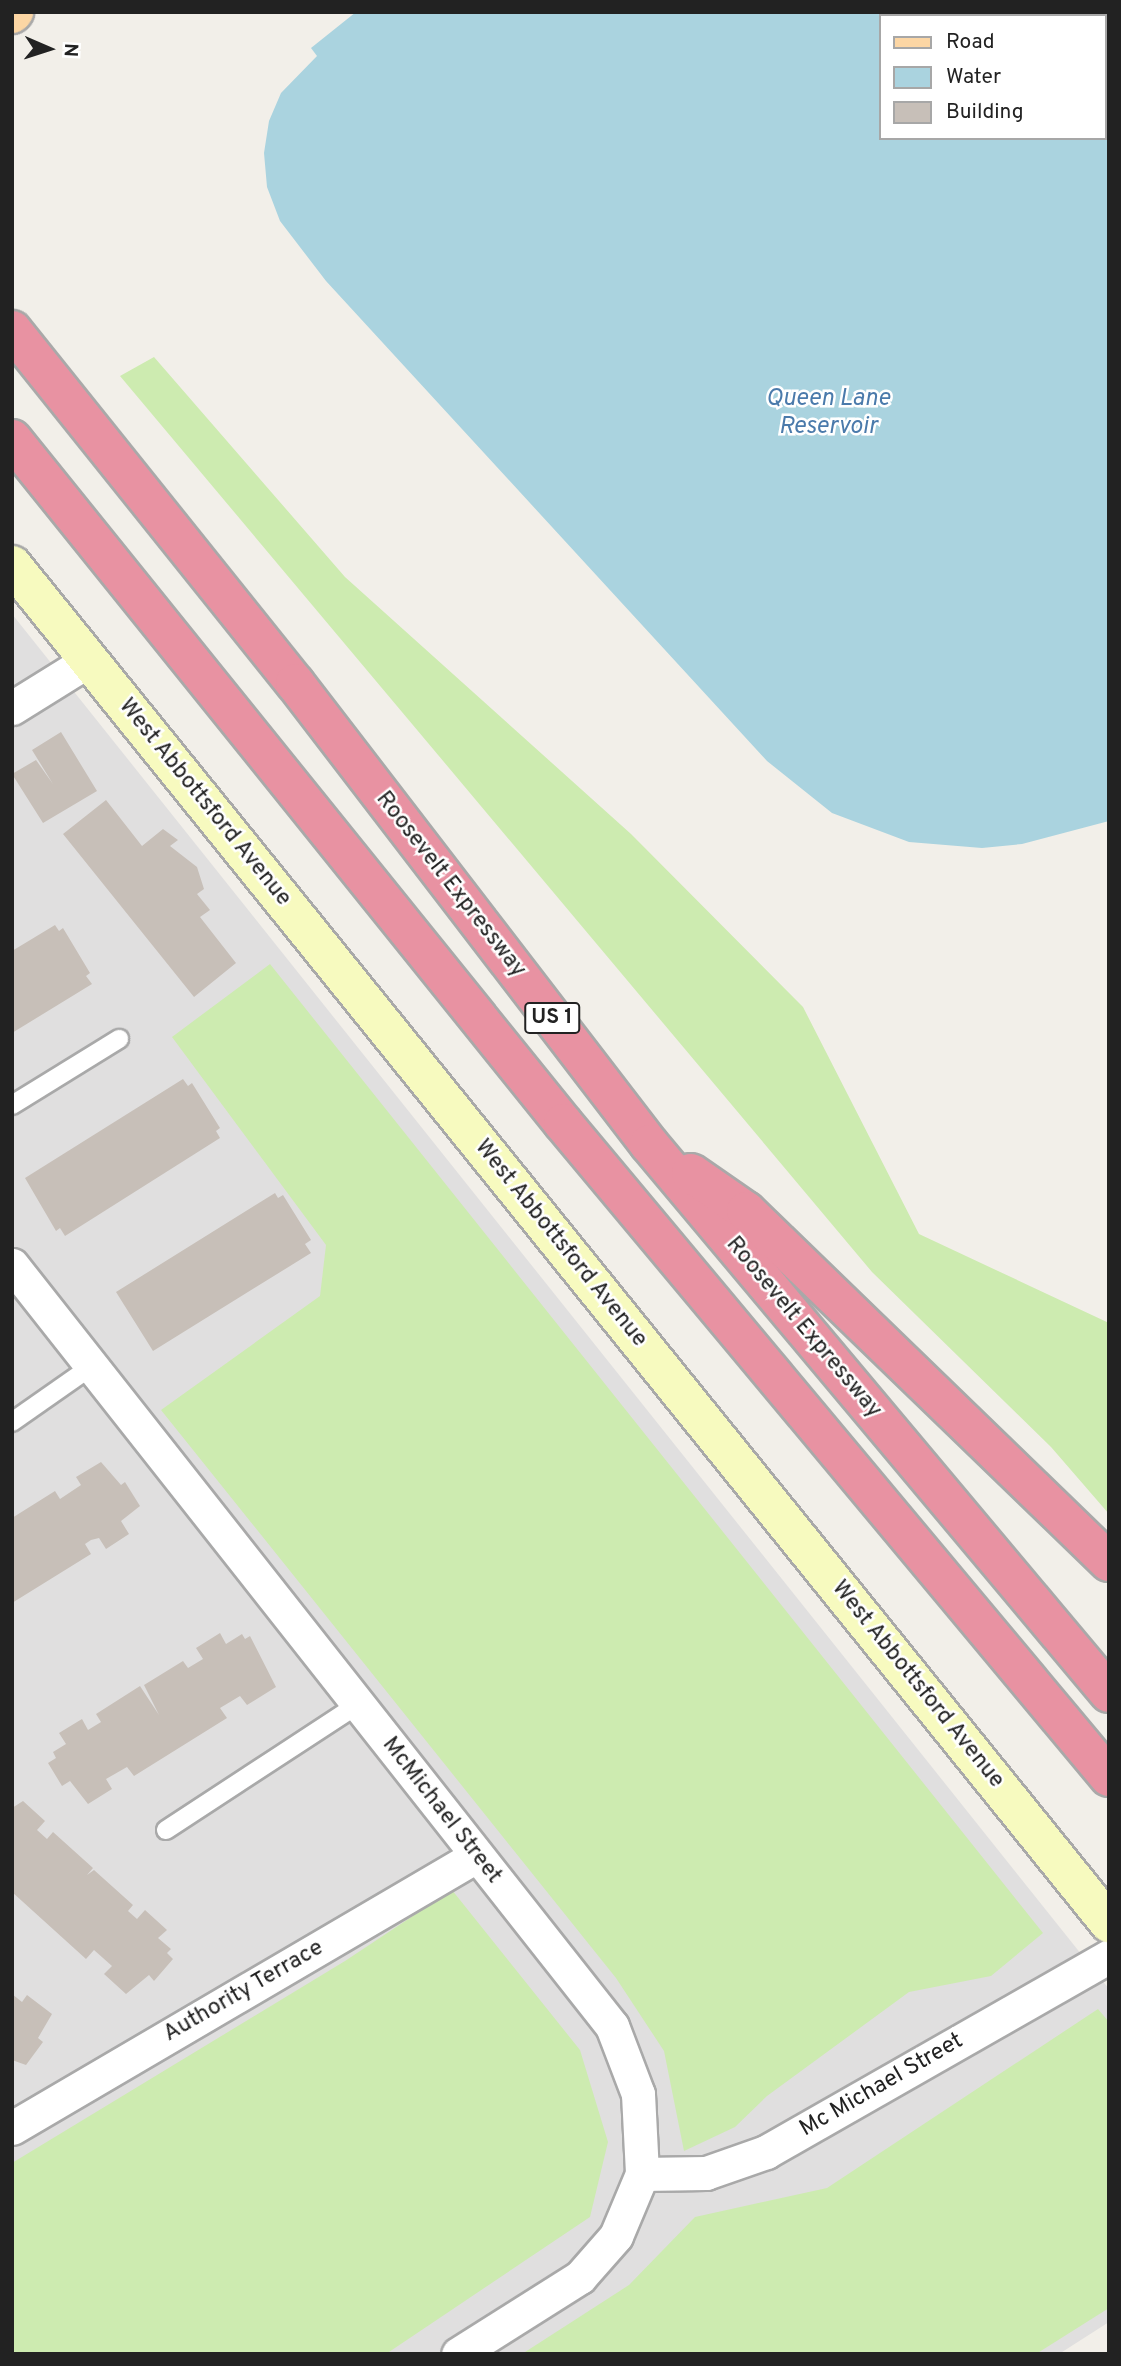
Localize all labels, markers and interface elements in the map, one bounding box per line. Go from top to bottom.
north arrow [14,14,84,84]
legend [880,14,1107,140]
text: Road [946,29,995,56]
text: N [58,43,82,58]
text: Water [946,64,1001,91]
text: Building [946,99,1024,126]
water label: Queen Lane Reservoir [766,386,890,442]
street label: West Abbottsford Avenue [111,693,297,913]
street label: Roosevelt Expressway [369,787,531,983]
road number: US 1 [524,1000,580,1036]
street label: West Abbottsford Avenue [467,1134,653,1354]
street label: Roosevelt Expressway [719,1232,887,1424]
street label: West Abbottsford Avenue [824,1575,1010,1795]
street label: McMichael Street [375,1732,507,1890]
street label: Authority Terrace [159,1935,329,2049]
street label: Mc Michael Street [795,2028,969,2144]

